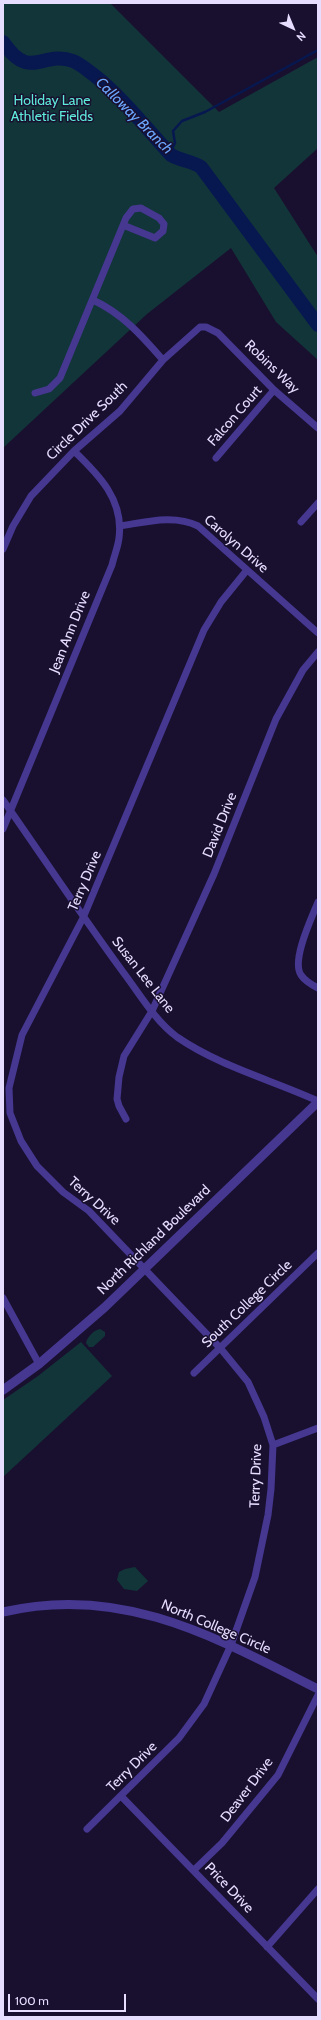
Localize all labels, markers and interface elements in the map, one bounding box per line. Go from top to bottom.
north arrow [273,8,313,48]
text: N [294,29,309,44]
water label: Calloway Branch [92,74,176,158]
park label: Holiday Lane Athletic Fields [11,93,93,126]
street label: Robins Way [241,337,303,397]
street label: Circle Drive South [43,378,131,464]
street label: Falcon Court [204,383,266,449]
street label: Carolyn Drive [200,511,272,577]
street label: Jean Ann Drive [46,588,94,676]
street label: David Drive [199,790,241,860]
street label: Terry Drive [65,848,105,914]
street label: Susan Lee Lane [108,934,178,1016]
street label: Terry Drive [65,1173,123,1229]
street label: North Richland Boulevard [94,1182,214,1298]
street label: South College Circle [198,1257,296,1351]
street label: Terry Drive [246,1444,266,1508]
street label: North College Circle [159,1596,273,1658]
street label: Terry Drive [103,1738,161,1796]
street label: Deaver Drive [217,1754,277,1826]
street label: Price Drive [201,1859,257,1917]
scale bar [10,1986,128,2012]
text: 100 m [15,1993,49,2008]

